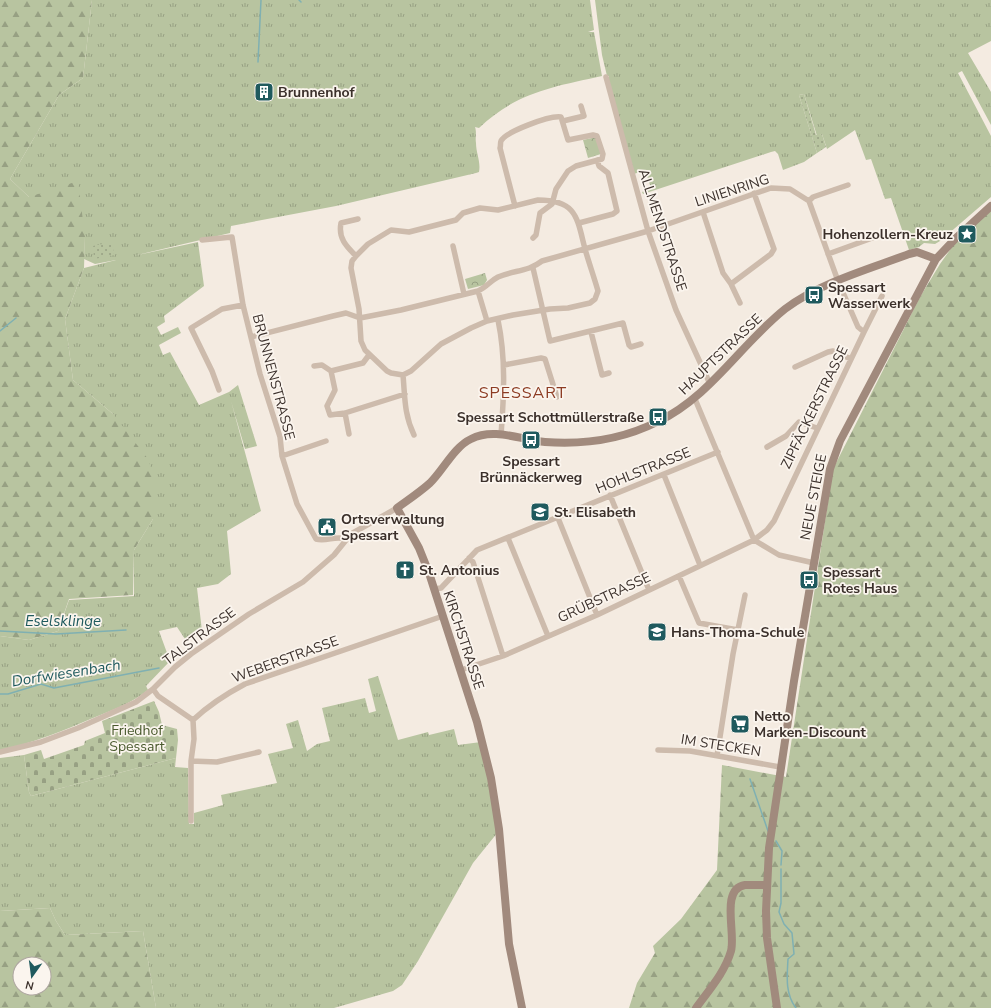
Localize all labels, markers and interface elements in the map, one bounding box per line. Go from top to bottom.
building icon: Brunnenhof [253,81,275,103]
place label: Brunnenhof [278,83,356,102]
street label: ALLMENDSTRASSE [634,166,691,294]
street label: LINIENRING [693,170,772,211]
place icon: Hohenzollern-Kreuz [956,223,978,245]
place label: Hohenzollern-Kreuz [822,225,953,244]
place label: Spessart Wasserwerk [828,278,910,313]
bus stop icon: Spessart Wasserwerk [803,284,825,306]
street label: HAUPTSTRASSE [674,310,766,399]
street label: BRUNNENSTRASSE [248,312,299,442]
street label: ZIPFÄCKERSTRASSE [776,342,853,472]
district label: SPESSART [479,382,567,404]
bus stop icon: Spessart Schottmüllerstraße [647,406,669,428]
place label: Spessart Schottmüllerstraße [457,408,644,427]
bus stop icon: Spessart Brünnäckerweg [520,429,542,451]
street label: HOHLSTRASSE [593,443,694,498]
place label: Spessart Brünnäckerweg [480,452,582,487]
street label: NEUE STEIGE [796,452,831,542]
school or university icon: St. Elisabeth [529,501,551,523]
place label: St. Elisabeth [554,503,636,522]
place label: Ortsverwaltung Spessart [341,510,445,545]
public building icon: Ortsverwaltung Spessart [316,516,338,538]
church icon: St. Antonius [394,559,416,581]
place label: St. Antonius [419,561,499,580]
place label: Spessart Rotes Haus [823,563,898,598]
street label: GRÜBSTRASSE [555,568,654,627]
bus stop icon: Spessart Rotes Haus [798,569,820,591]
street label: KIRCHSTRASSE [439,588,489,692]
street label: TALSTRASSE [159,603,240,670]
water label: Eselsklinge [25,611,101,631]
school or university icon: Hans-Thoma-Schule [646,621,668,643]
place label: Hans-Thoma-Schule [671,623,805,642]
street label: WEBERSTRASSE [229,631,341,688]
water label: Dorfwiesenbach [10,655,122,691]
place label: Netto Marken-Discount [754,707,866,742]
supermarket icon: Netto Marken-Discount [729,713,751,735]
park label: Friedhof Spessart [109,721,165,756]
street label: IM STECKEN [680,730,762,761]
north arrow [12,956,52,996]
text: N [24,977,36,993]

